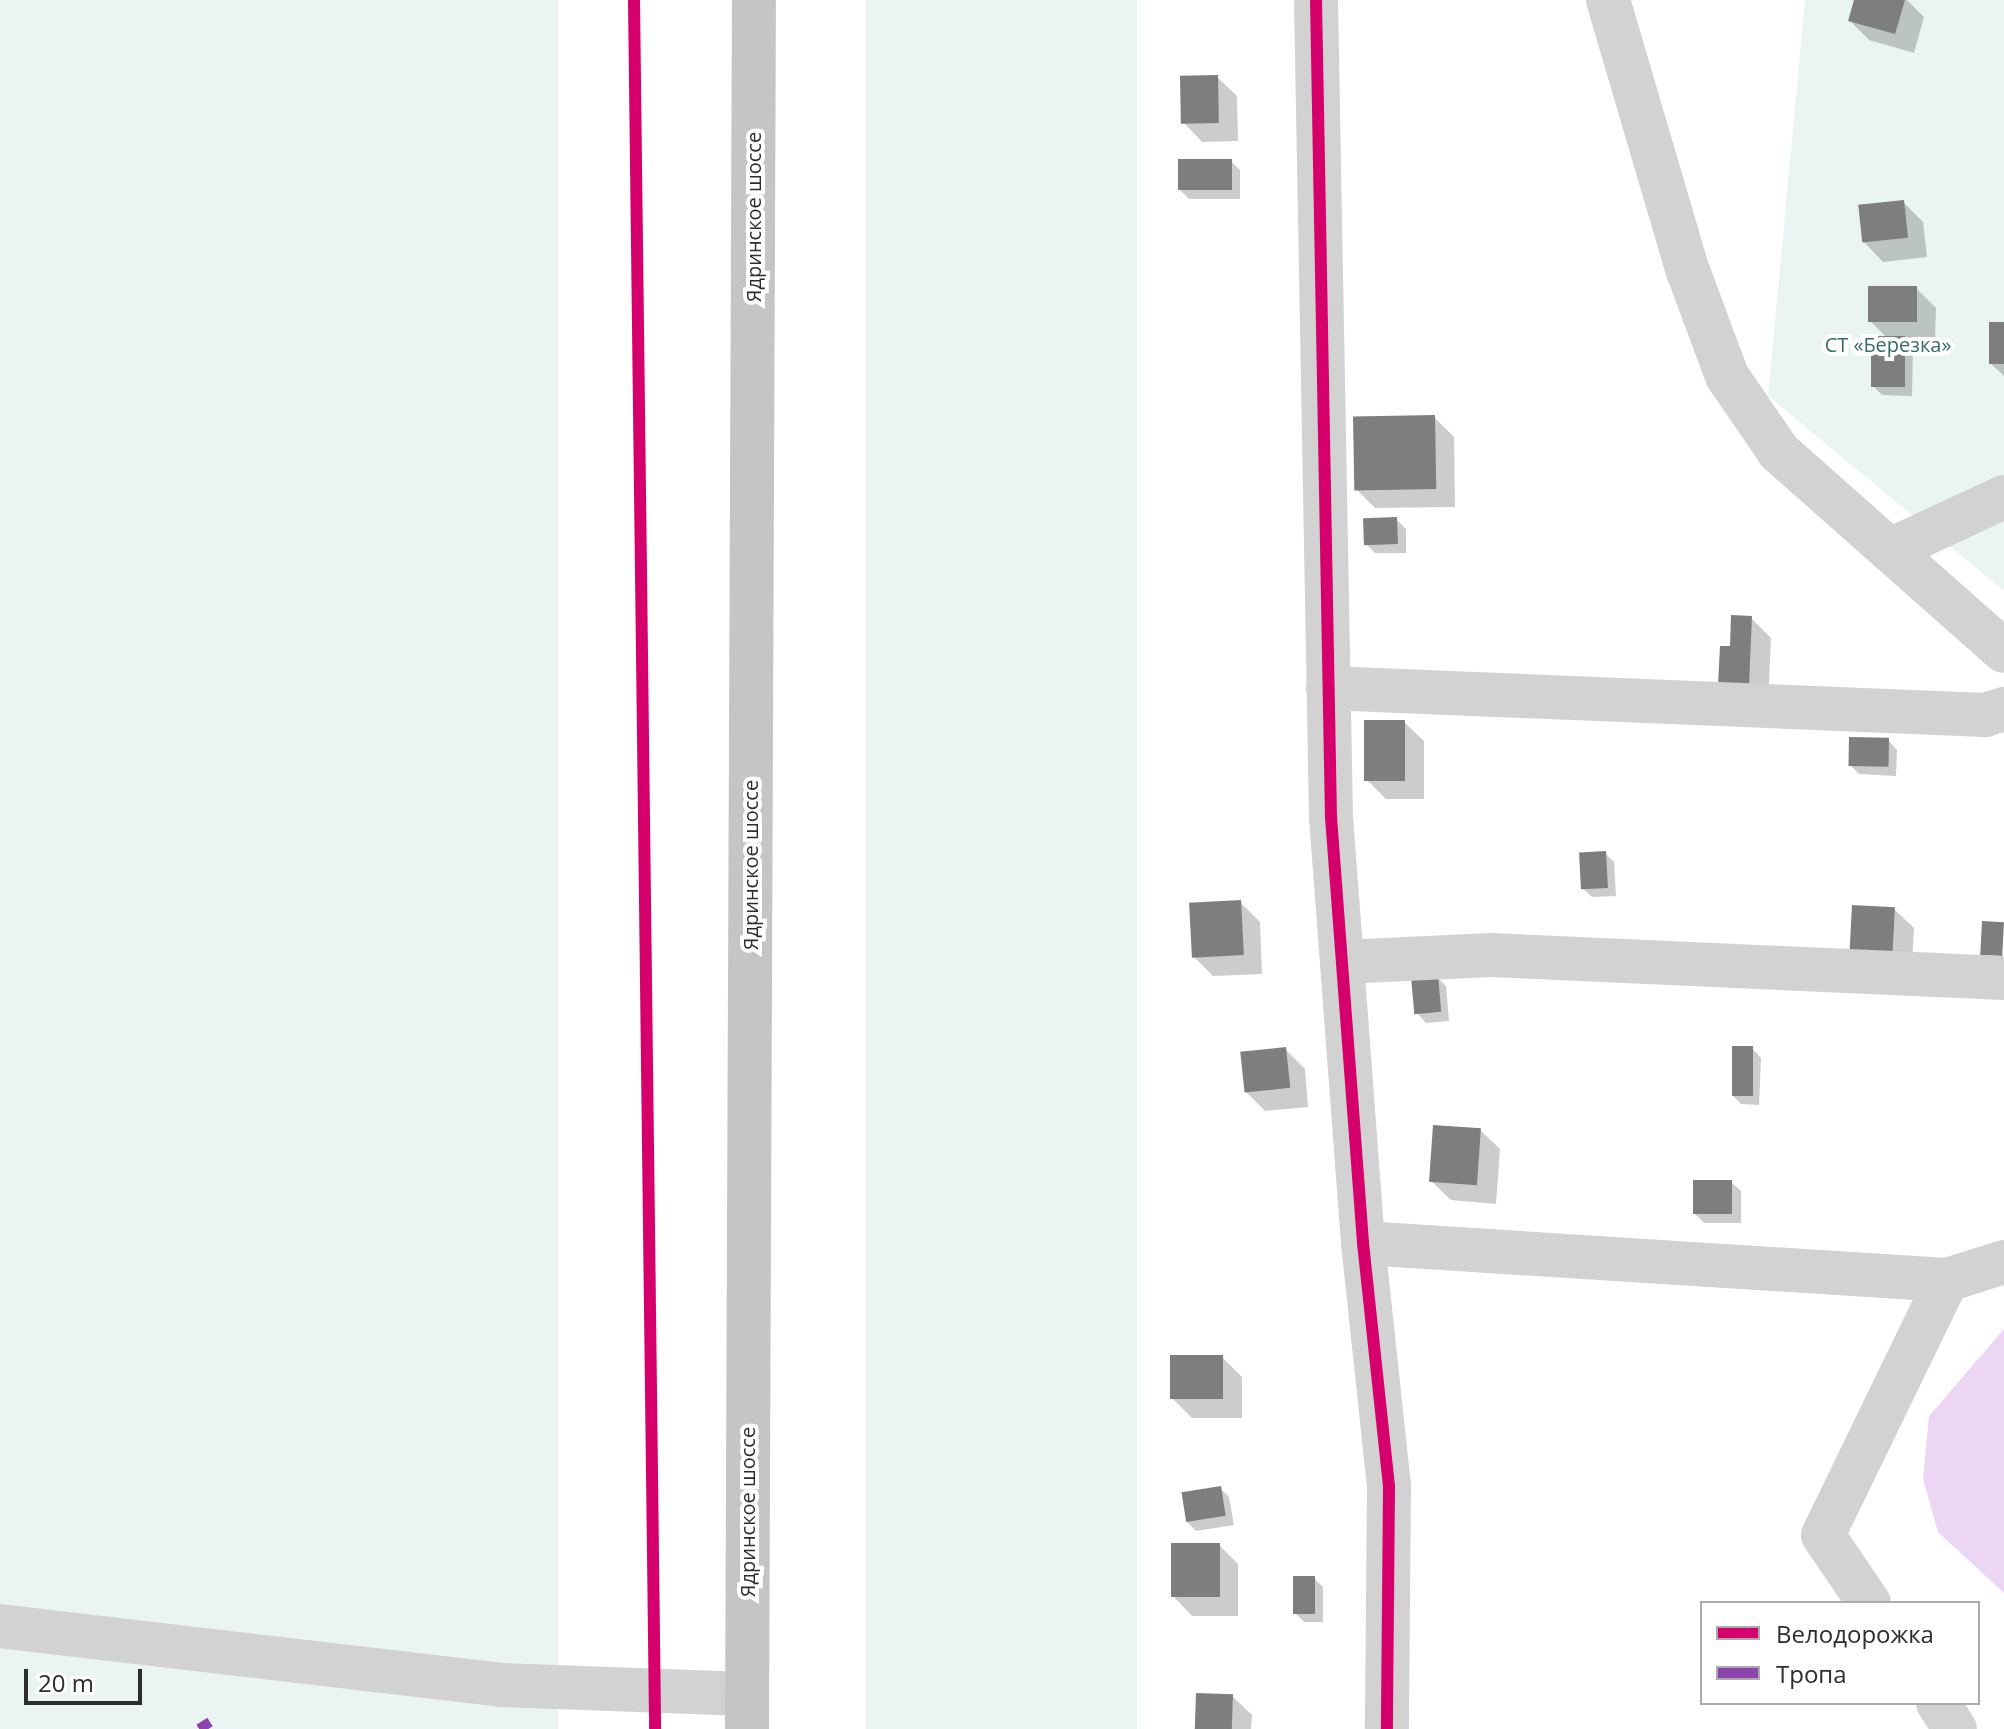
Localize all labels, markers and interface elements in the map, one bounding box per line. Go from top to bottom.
street label: Ядринское шоссе [741,132,765,302]
park label: СТ «Березка» [1825,332,1951,356]
street label: Ядринское шоссе [738,780,762,950]
street label: Ядринское шоссе [735,1427,759,1597]
legend [1700,1601,1980,1705]
text: Велодорожка [1776,1617,1934,1650]
scale bar [28,1653,146,1703]
text: Тропа [1776,1657,1847,1690]
text: 20 m [38,1666,94,1699]

